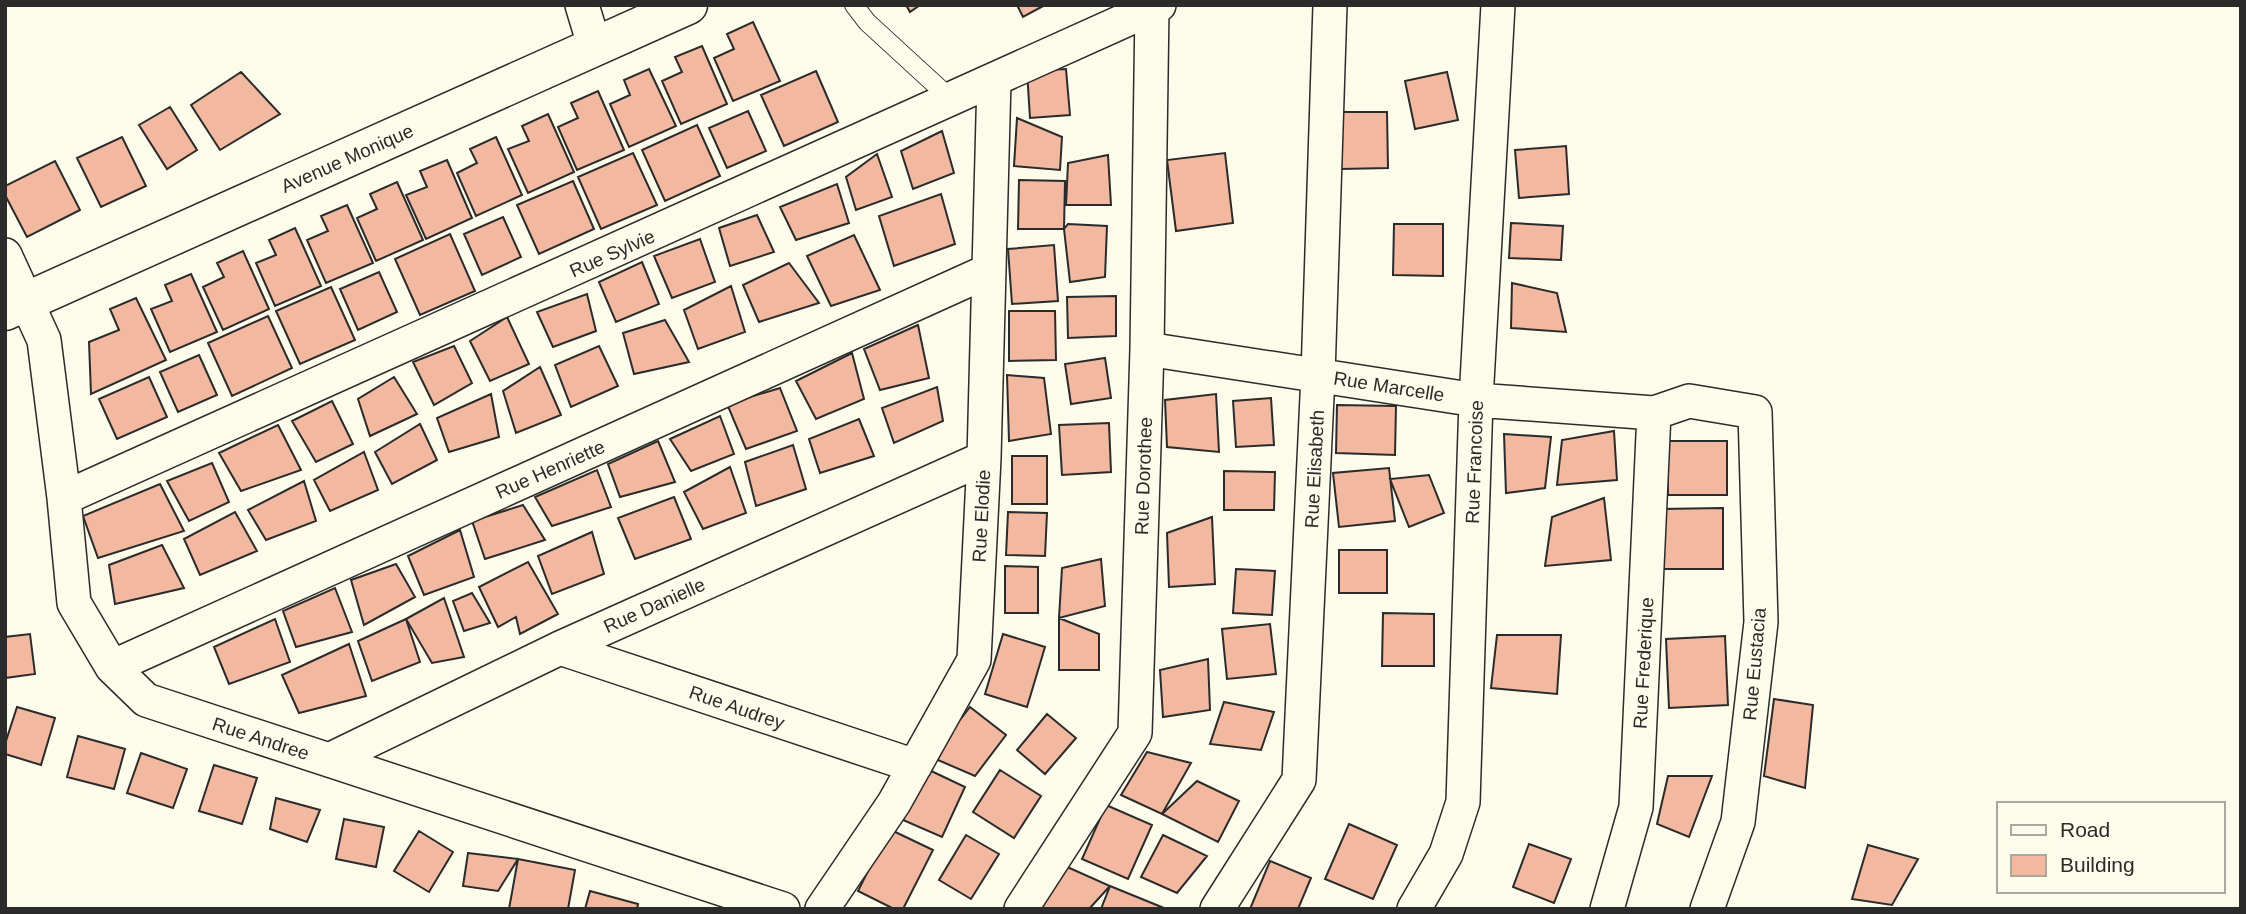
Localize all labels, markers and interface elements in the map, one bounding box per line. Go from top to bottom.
street label: Avenue Monique [278,120,416,197]
street label: Rue Sylvie [566,225,658,282]
street label: Rue Marcelle [1332,367,1446,406]
street label: Rue Francoise [1462,400,1487,524]
street label: Rue Elisabeth [1301,409,1328,529]
street label: Rue Dorothee [1131,417,1156,535]
street label: Rue Henriette [492,436,608,503]
street label: Rue Elodie [969,469,994,563]
street label: Rue Danielle [600,574,708,637]
street label: Rue Frederique [1630,597,1657,730]
street label: Rue Eustacia [1739,606,1770,721]
street label: Rue Audrey [686,681,788,734]
street label: Rue Andree [210,713,312,764]
legend [1997,802,2225,893]
text: Road [2060,818,2110,841]
text: Building [2060,853,2135,876]

